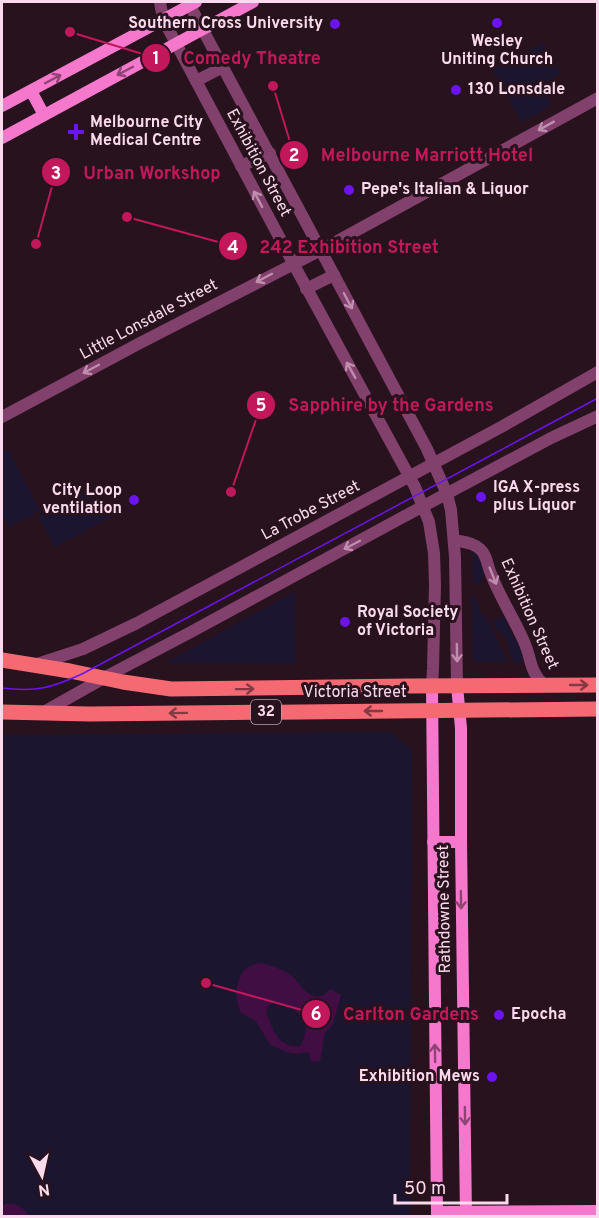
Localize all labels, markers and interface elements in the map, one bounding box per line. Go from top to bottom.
place label: Southern Cross University [128,14,323,34]
marker: Wesley Uniting Church [490,16,504,30]
marker: Southern Cross University [328,17,342,31]
place label: Wesley Uniting Church [441,32,553,70]
callout: Comedy Theatre [141,40,332,76]
text: 1 [152,48,160,71]
text: Comedy Theatre [183,48,321,71]
one-way arrow [116,66,134,77]
one-way arrow [44,73,61,85]
place label: 130 Lonsdale [468,80,565,100]
marker: 130 Lonsdale [449,83,463,97]
street label: Exhibition Street [221,106,295,220]
place label: Melbourne City Medical Centre [90,113,203,151]
one-way arrow [538,121,556,132]
marker: Melbourne City Medical Centre [67,123,85,141]
callout: Melbourne Marriott Hotel [279,137,546,173]
text: 2 [288,145,300,168]
text: Melbourne Marriott Hotel [321,145,533,168]
callout: Urban Workshop [41,154,233,190]
text: 3 [51,163,61,186]
text: Urban Workshop [83,163,221,186]
place label: Pepe's Italian & Liquor [361,180,529,200]
marker: Pepe's Italian & Liquor [342,183,356,197]
one-way arrow [252,190,264,208]
callout: 242 Exhibition Street [218,228,451,264]
text: 4 [227,237,239,260]
text: 242 Exhibition Street [259,237,439,260]
one-way arrow [255,273,273,284]
street label: Little Lonsdale Street [77,275,221,365]
one-way arrow [342,292,354,309]
one-way arrow [345,362,356,380]
one-way arrow [83,363,100,375]
callout: Sapphire by the Gardens [246,387,505,423]
text: 5 [256,395,267,418]
text: Sapphire by the Gardens [288,395,494,418]
street label: La Trobe Street [258,477,364,545]
place label: IGA X-press plus Liquor [493,478,580,516]
place label: City Loop ventilation [42,481,122,519]
marker: IGA X-press plus Liquor [474,490,488,504]
marker: City Loop ventilation [127,493,141,507]
one-way arrow [343,540,361,551]
street label: Exhibition Street [496,555,562,673]
one-way arrow [488,566,499,585]
place label: Royal Society of Victoria [357,603,458,641]
marker: Royal Society of Victoria [338,615,352,629]
one-way arrow [451,642,462,662]
one-way arrow [568,679,588,691]
one-way arrow [234,683,254,694]
street label: Victoria Street [303,683,407,703]
road number: 32 [251,700,281,724]
one-way arrow [363,705,383,717]
one-way arrow [168,707,188,719]
street label: Rathdowne Street [434,845,456,973]
one-way arrow [456,890,467,910]
callout: Carlton Gardens [301,996,491,1032]
text: 6 [310,1004,322,1027]
text: Carlton Gardens [343,1004,479,1027]
place label: Epocha [511,1005,566,1025]
marker: Epocha [492,1008,506,1022]
one-way arrow [430,1044,441,1064]
place label: Exhibition Mews [359,1067,480,1087]
marker: Exhibition Mews [485,1070,499,1084]
one-way arrow [459,1106,470,1126]
north arrow [12,1146,72,1206]
scale bar [395,1167,508,1205]
text: N [37,1178,51,1200]
text: 50 m [404,1178,446,1201]

